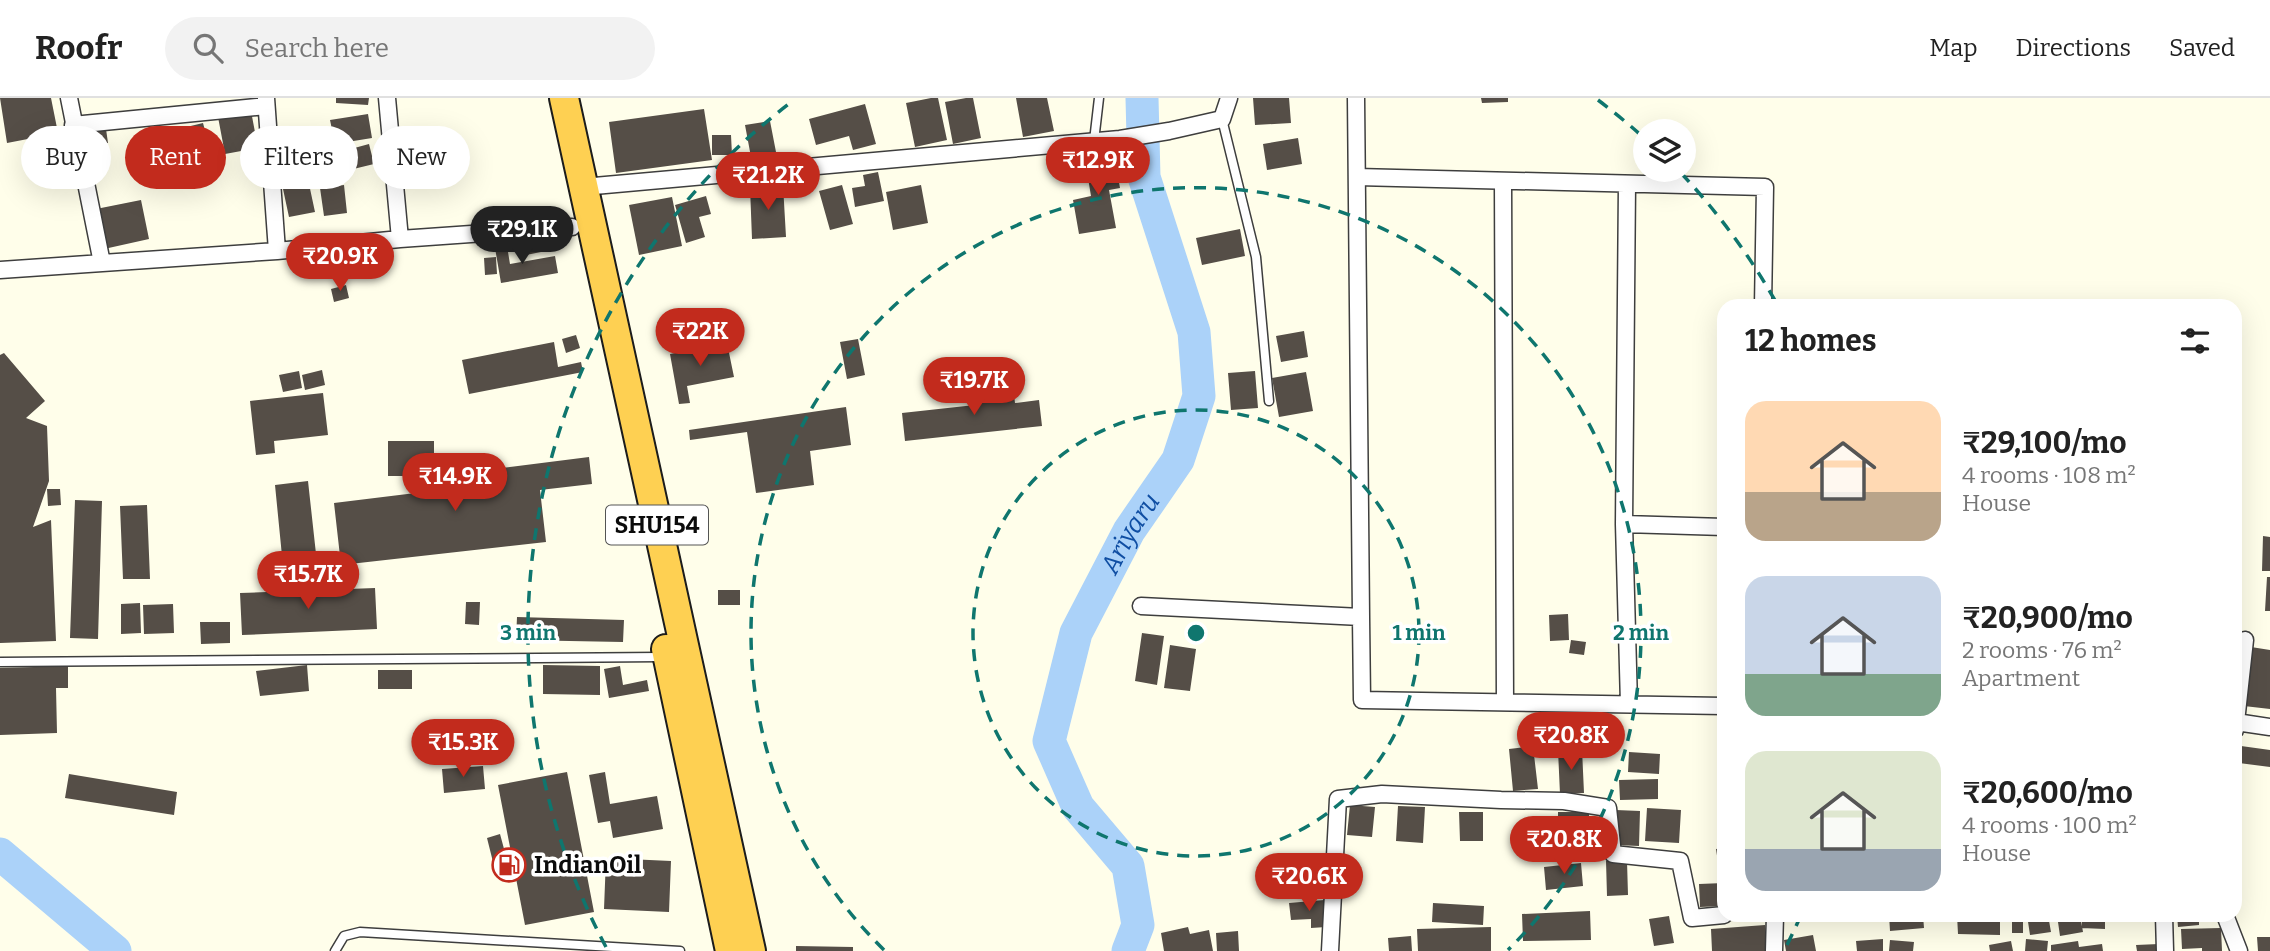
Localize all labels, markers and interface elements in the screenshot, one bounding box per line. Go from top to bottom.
search box [165,17,655,80]
text: Roofr [35,28,123,68]
icon: search [189,29,227,67]
text: Search here [245,33,389,64]
text: Map [1929,34,1978,62]
text: Directions [2016,34,2131,62]
text: Saved [2169,34,2235,62]
map controls [1633,119,1696,182]
button: layers [1633,119,1696,182]
chip: Buy [21,126,111,189]
chip: Rent [125,126,226,189]
chip: Filters [240,126,358,189]
chip: New [372,126,470,189]
pin: ₹12.9K [1041,138,1155,197]
text: ₹12.9K [1062,146,1134,174]
pin: ₹21.2K [711,152,825,212]
text: ₹21.2K [732,161,804,189]
pin: ₹29.1K [465,206,579,266]
text: ₹29.1K [486,215,558,243]
pin: ₹20.9K [283,234,397,293]
text: ₹20.9K [302,242,378,270]
pin: ₹22K [659,308,741,368]
text: ₹22K [672,317,728,345]
icon: filters [2176,322,2214,360]
text: 12 homes [1745,323,1876,359]
pin: ₹19.7K [917,358,1031,417]
text: ₹19.7K [939,366,1009,394]
text: ₹29,100/mo [1962,425,2127,461]
icon: home [1801,429,1885,513]
pin: ₹14.9K [398,454,512,513]
text: 4 rooms · 108 m² [1962,461,2136,489]
text: ₹14.9K [418,462,492,490]
water label: Ariyaru [1094,487,1167,580]
text: House [1962,489,2031,517]
road number: SHU154 [606,506,708,544]
pin: ₹15.7K [251,552,365,611]
text: ₹15.7K [273,560,343,588]
text: ₹20,900/mo [1962,600,2133,636]
icon: home [1801,604,1885,688]
text: 3 min [500,620,557,646]
text: 1 min [1392,620,1446,646]
text: 2 min [1613,620,1669,646]
centre of rings [1184,621,1208,645]
text: 2 rooms · 76 m² [1962,636,2122,664]
text: Apartment [1962,664,2080,692]
pin: ₹20.8K [1514,712,1628,772]
pin: ₹15.3K [406,720,520,779]
text: ₹20.8K [1533,721,1609,749]
text: ₹15.3K [427,728,499,756]
text: ₹20,600/mo [1962,775,2133,811]
icon: home [1801,779,1885,863]
text: 4 rooms · 100 m² [1962,811,2137,839]
pin: ₹20.8K [1507,816,1621,876]
text: ₹20.8K [1526,825,1602,853]
text: House [1962,839,2031,867]
fuel station icon: IndianOil [490,846,528,884]
place label: IndianOil [534,851,642,879]
pin: ₹20.6K [1252,854,1366,913]
text: ₹20.6K [1271,862,1347,890]

